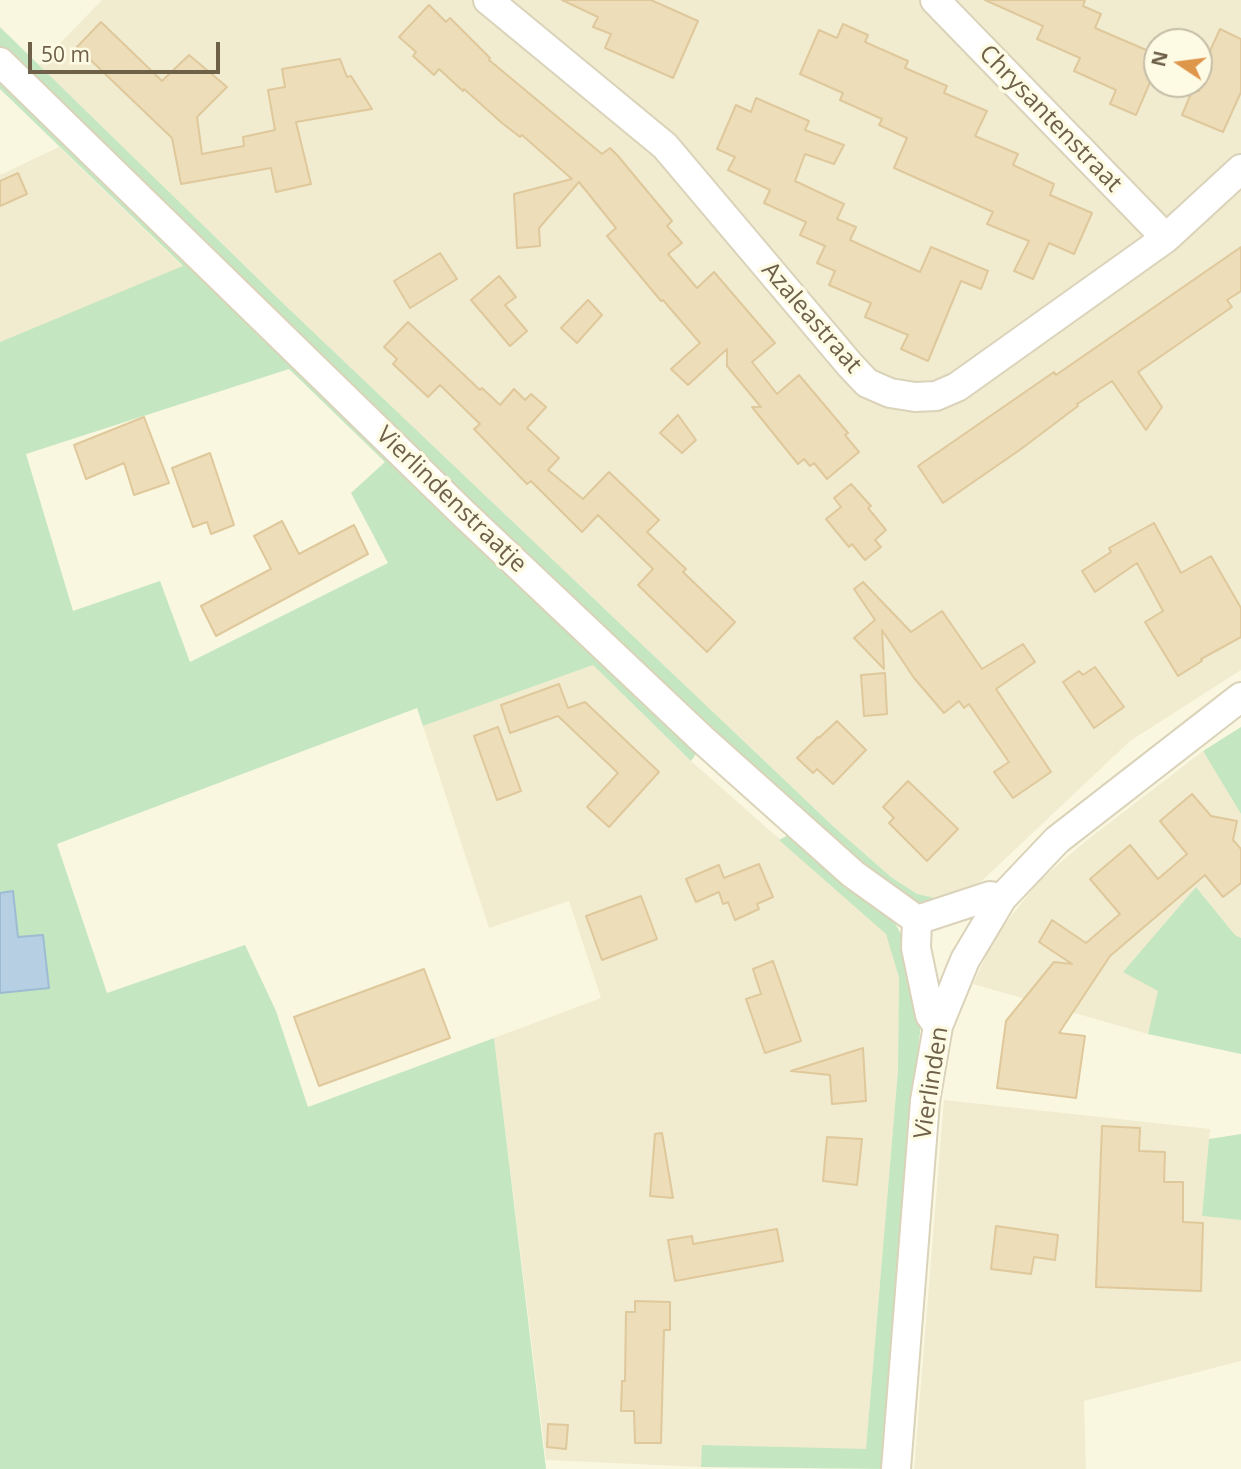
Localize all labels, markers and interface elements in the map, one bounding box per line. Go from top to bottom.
scale bar [32,28,224,72]
north arrow [1143,28,1213,98]
text: 50 m [41,40,90,68]
street label: Chrysantenstraat [973,40,1127,198]
text: N [1145,48,1174,69]
street label: Azaleastraat [755,257,867,379]
street label: Vierlindenstraatje [370,421,532,579]
street label: Vierlinden [909,1025,955,1141]

